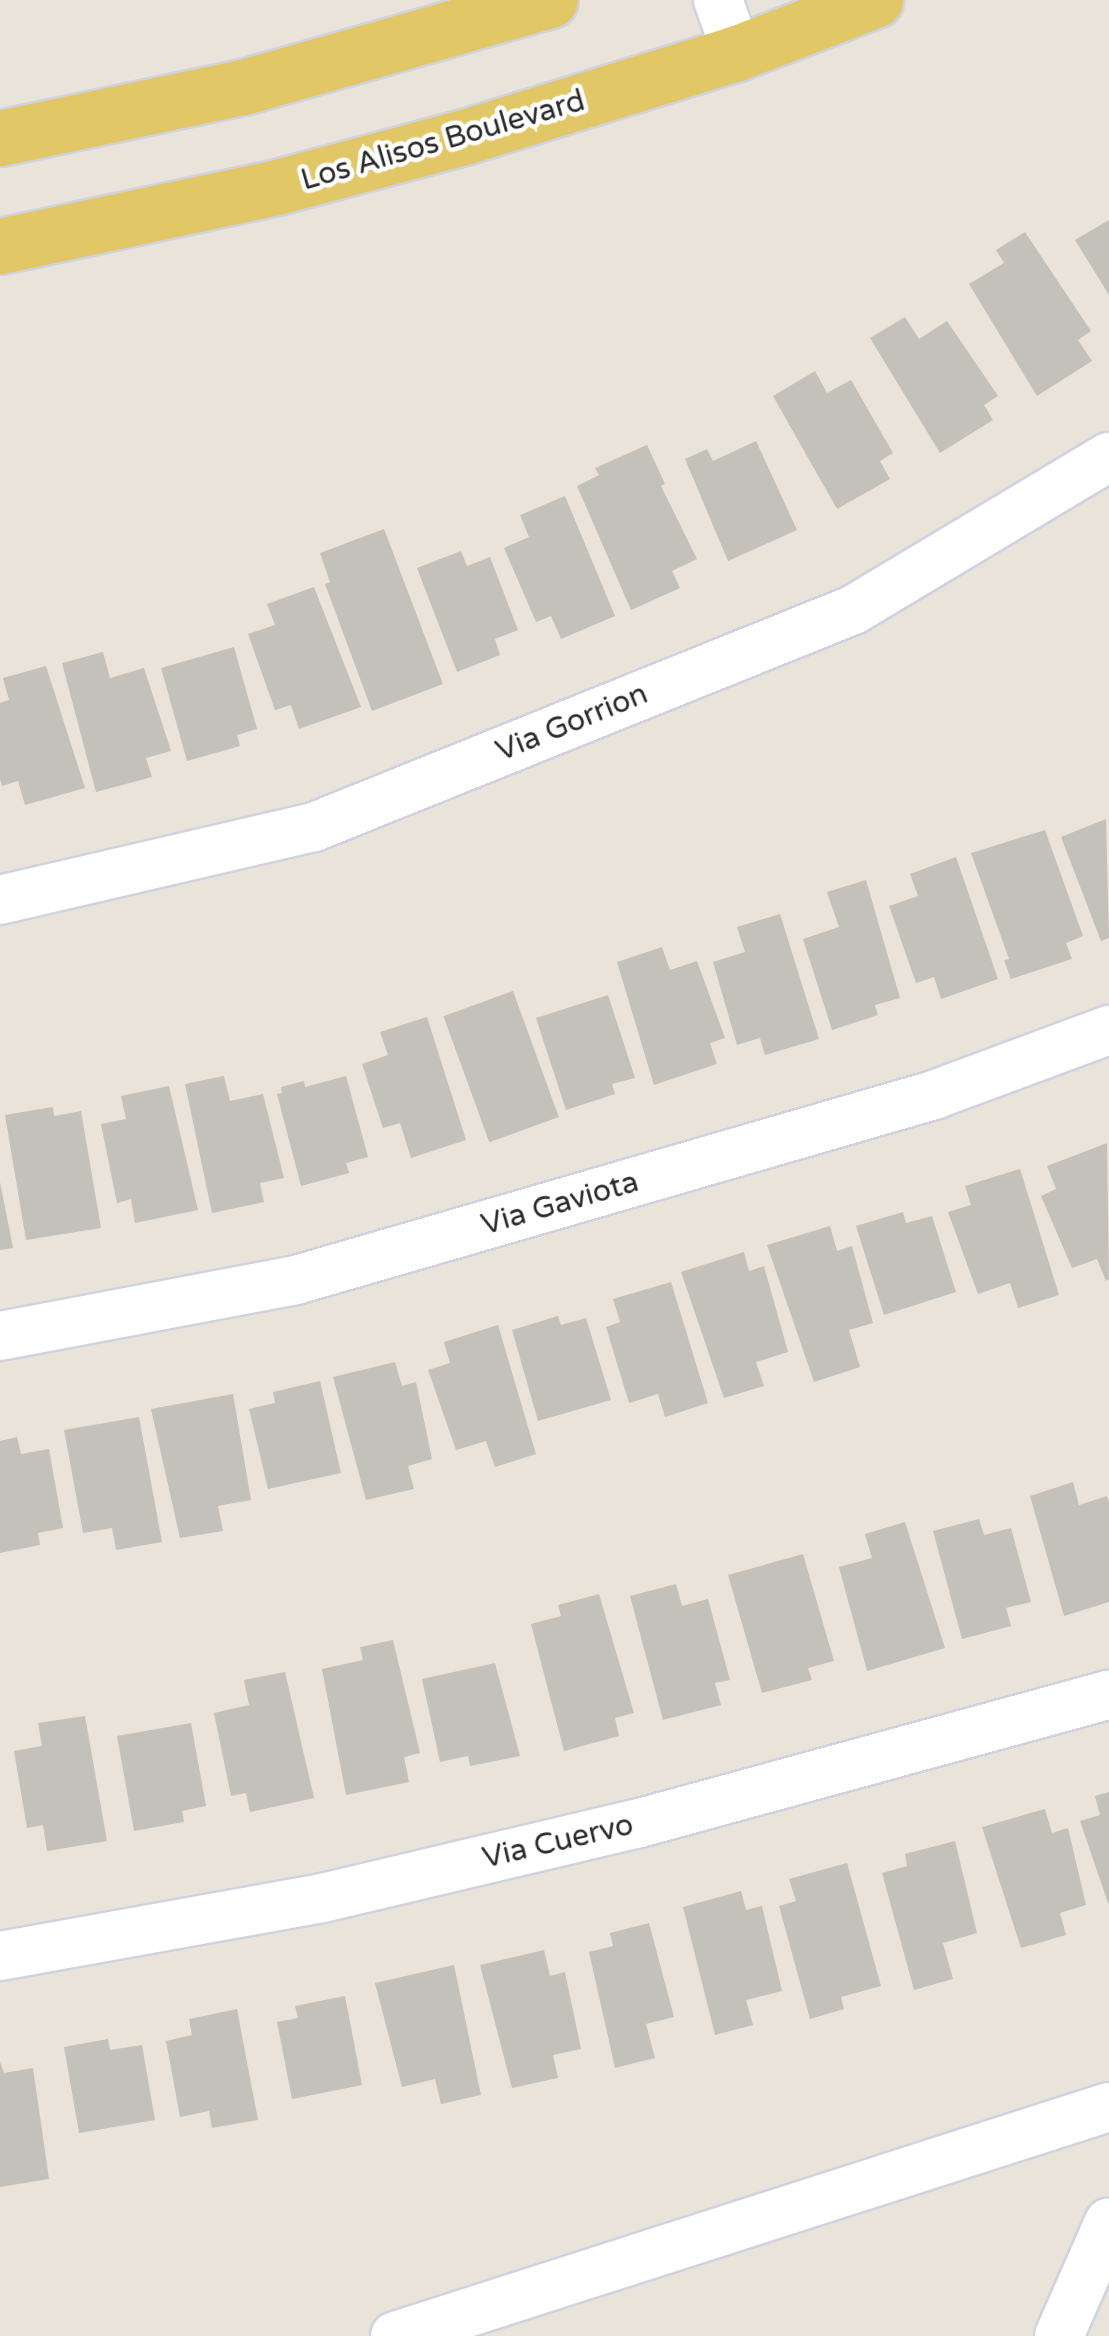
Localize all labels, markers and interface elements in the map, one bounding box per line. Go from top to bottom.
street label: Los Alisos Boulevard [297,83,589,199]
street label: Via Gorrion [491,676,653,770]
street label: Via Gaviota [477,1164,643,1244]
street label: Via Cuervo [479,1807,637,1877]

